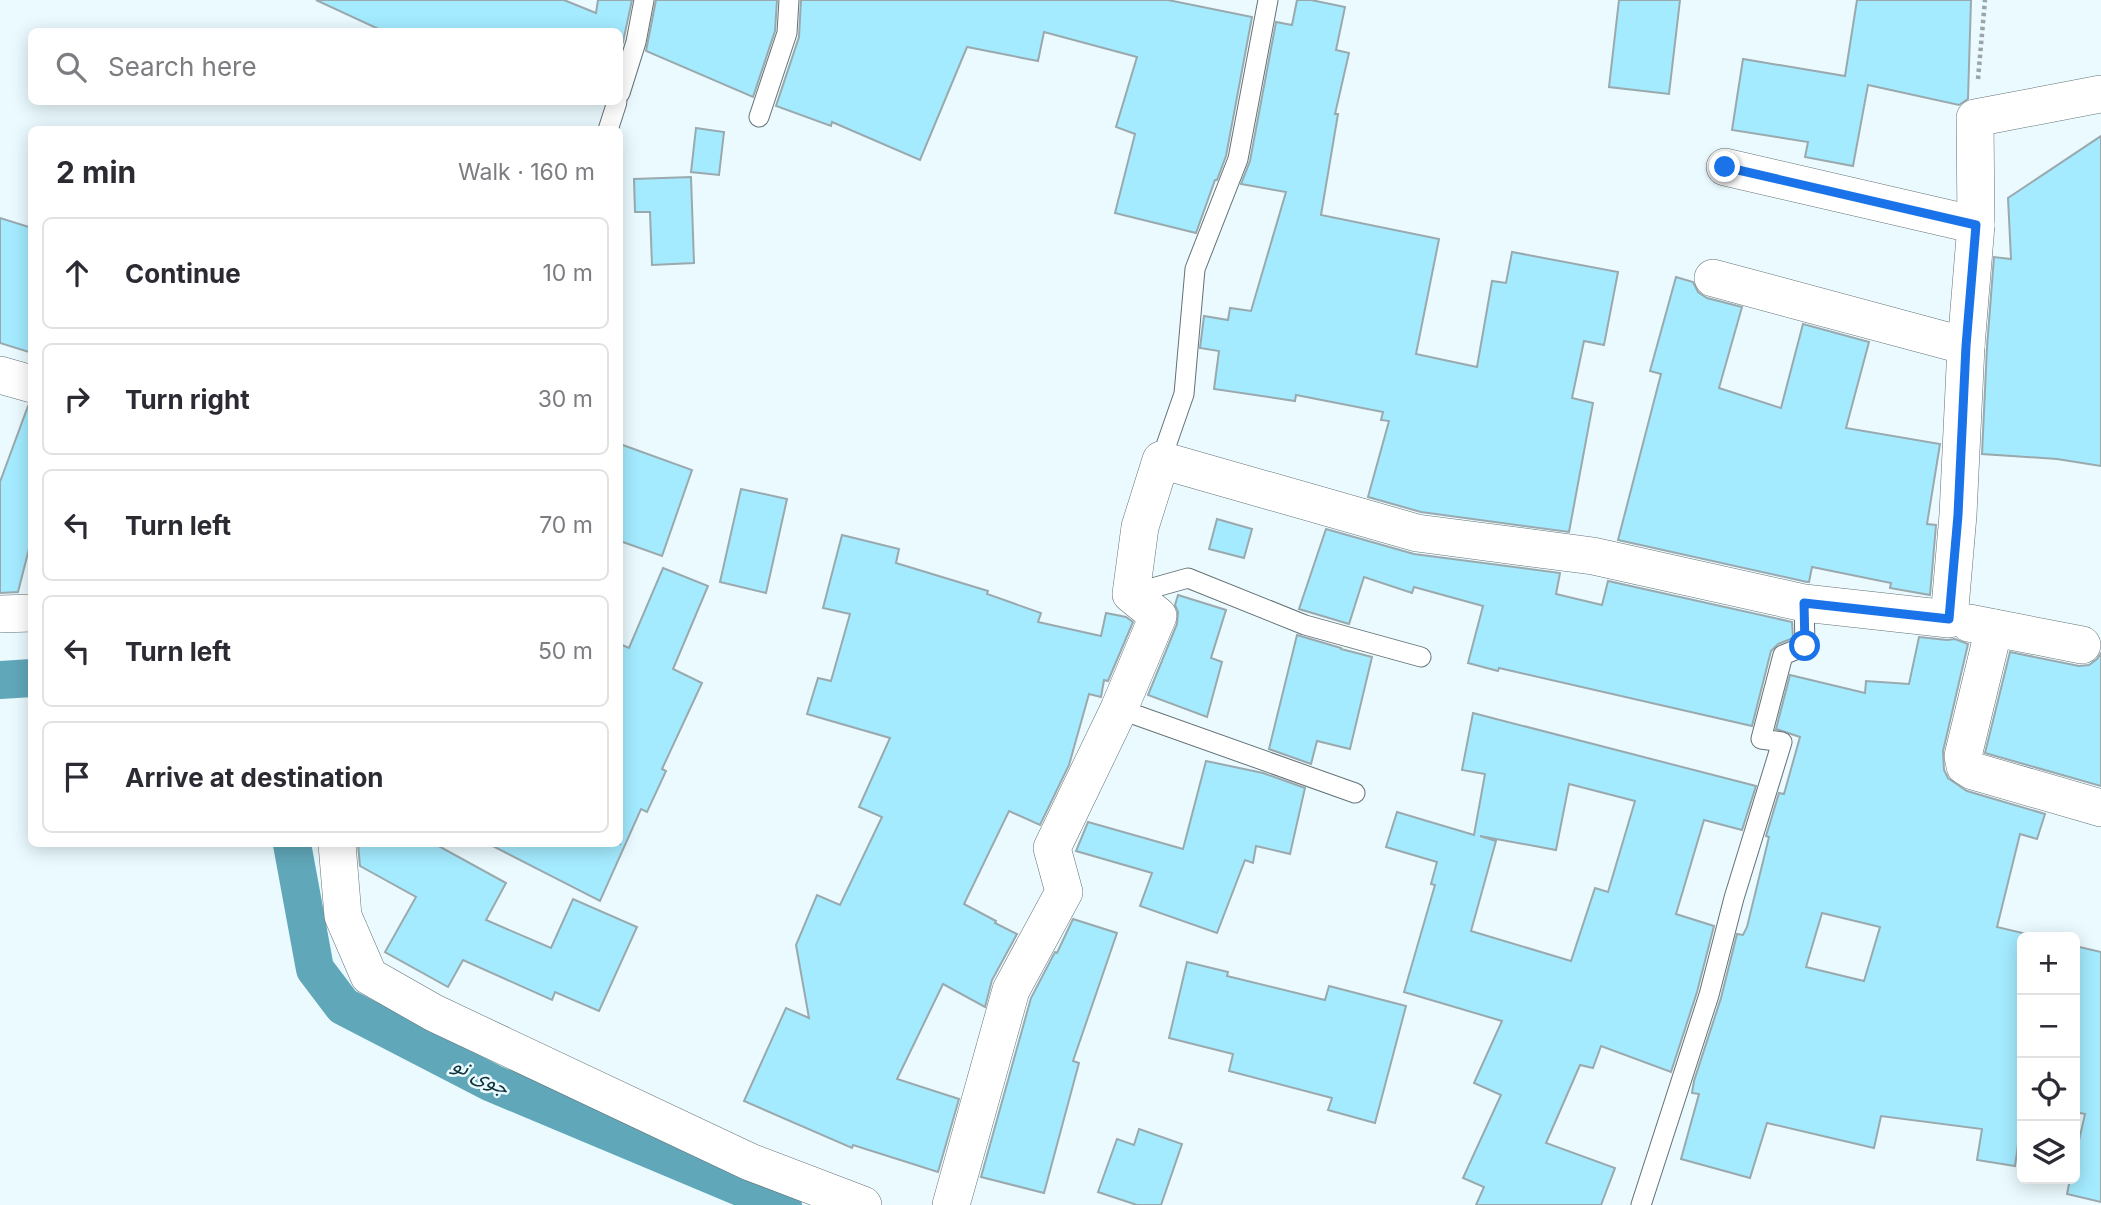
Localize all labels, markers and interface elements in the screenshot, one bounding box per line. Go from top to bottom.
search box [28,28,623,105]
icon: search [52,48,90,86]
text: Search here [108,51,257,82]
route end [1709,151,1740,182]
text: 2 min [56,154,136,190]
text: Walk · 160 m [458,158,595,186]
icon: ahead [58,254,96,292]
text: Continue [125,258,241,289]
text: 10 m [543,259,593,287]
icon: right [58,380,96,418]
text: Turn right [125,384,250,415]
text: 30 m [538,385,593,413]
icon: left [58,506,96,544]
text: Turn left [125,510,231,541]
text: 70 m [539,511,593,539]
route start [1789,630,1820,661]
icon: left [58,632,96,670]
text: Turn left [125,636,231,667]
text: 50 m [538,637,593,665]
icon: arrive [58,758,96,796]
text: Arrive at destination [125,762,384,793]
map controls [2017,932,2080,1184]
button: + [2017,932,2080,995]
button: − [2017,995,2080,1058]
water label: جوی نو [449,1051,514,1100]
button: locate [2017,1058,2080,1121]
button: layers [2017,1121,2080,1184]

